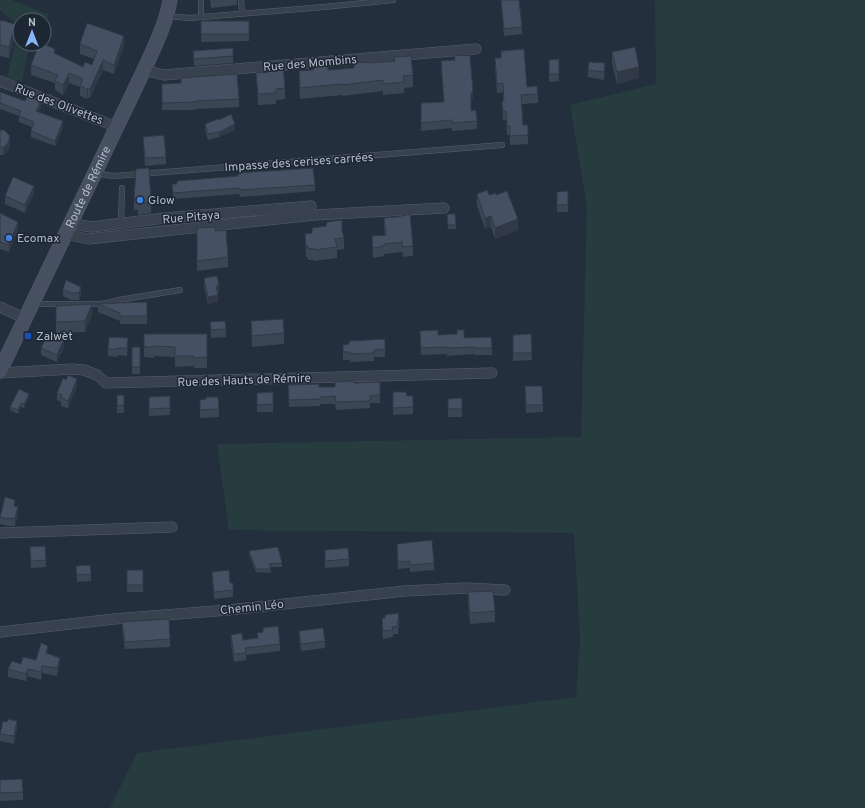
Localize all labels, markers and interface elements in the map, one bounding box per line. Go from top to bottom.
north arrow [12,12,52,52]
text: N [28,16,36,30]
street label: Rue des Mombins [263,52,358,76]
street label: Rue des Olivettes [12,81,105,129]
street label: Route de Rémire [62,144,115,231]
street label: Impasse des cerises carrées [224,150,374,176]
place label: Glow [148,193,175,209]
marker: Glow [135,195,145,205]
street label: Rue Pitaya [162,208,220,228]
place label: Ecomax [17,231,59,247]
marker: Ecomax [4,233,14,243]
place label: Zalwèt [36,329,73,345]
marker: Zalwèt [23,331,33,341]
street label: Rue des Hauts de Rémire [177,371,311,391]
street label: Chemin Léo [219,597,285,619]

